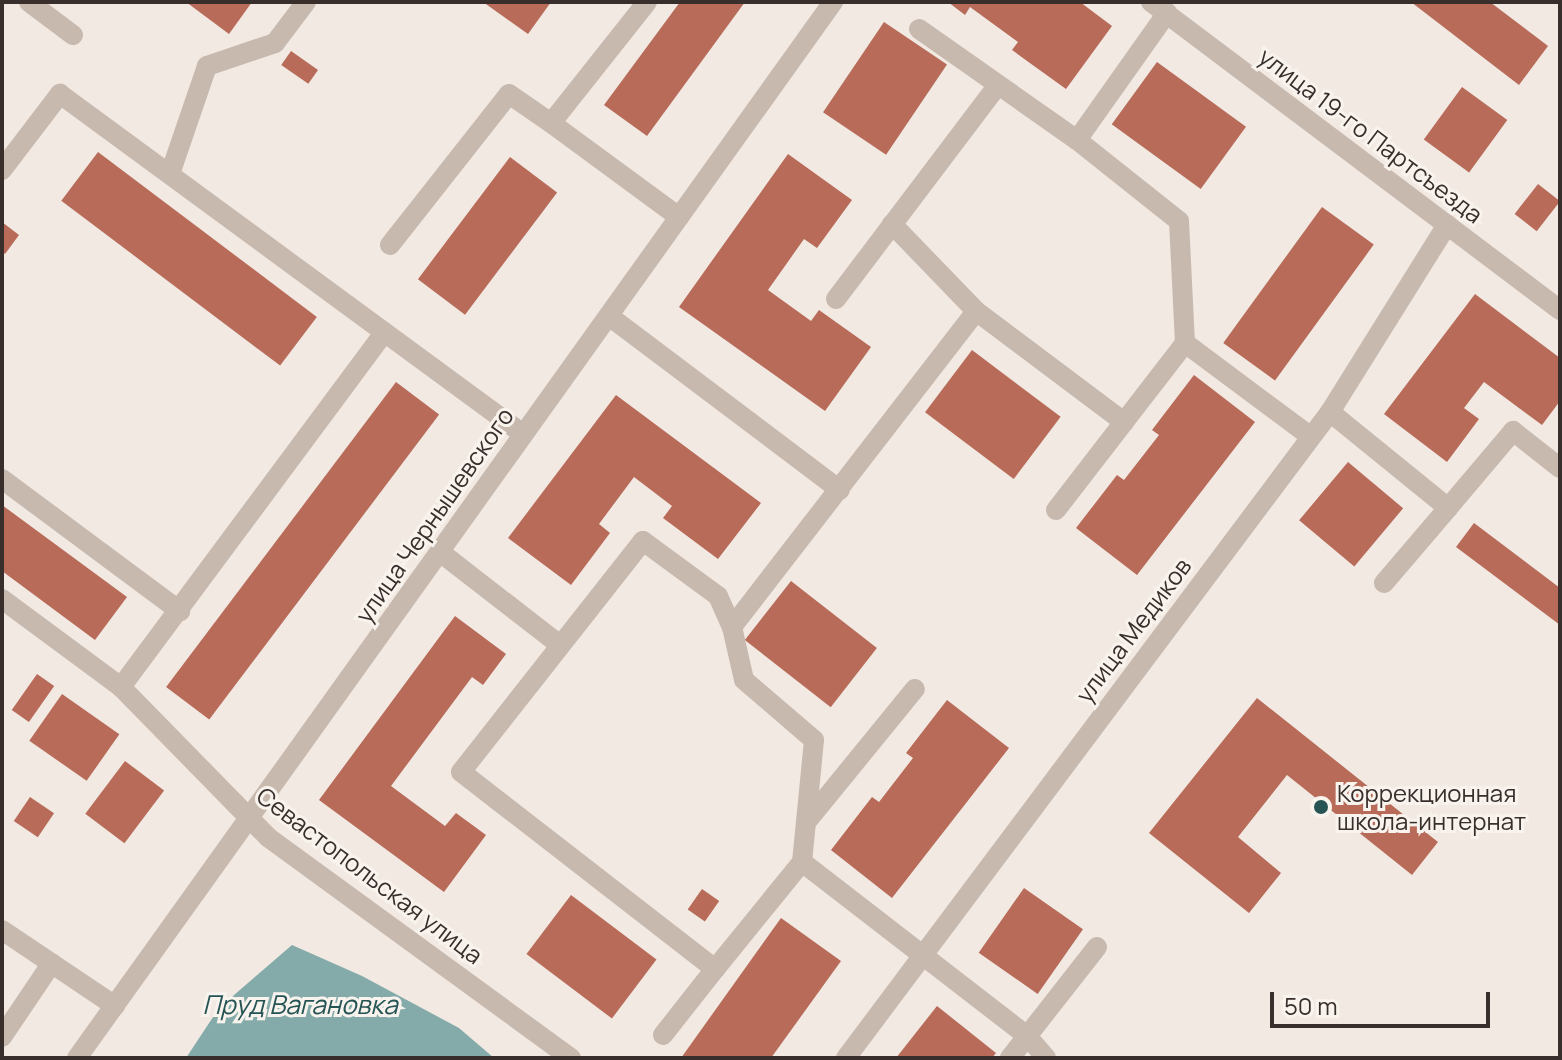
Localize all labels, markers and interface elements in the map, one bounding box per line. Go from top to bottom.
street label: улица 19-го Партсъезда [1253,41,1489,229]
street label: улица Чернышевского [349,402,519,628]
street label: улица Медиков [1069,552,1197,708]
place label: Коррекционная школа-интернат [1337,779,1526,835]
street label: Севастопольская улица [251,781,489,969]
marker: Коррекционная школа-интернат [1312,798,1330,816]
scale bar [1274,976,1494,1026]
water label: Пруд Вагановка [202,989,398,1021]
text: 50 m [1284,989,1338,1022]

